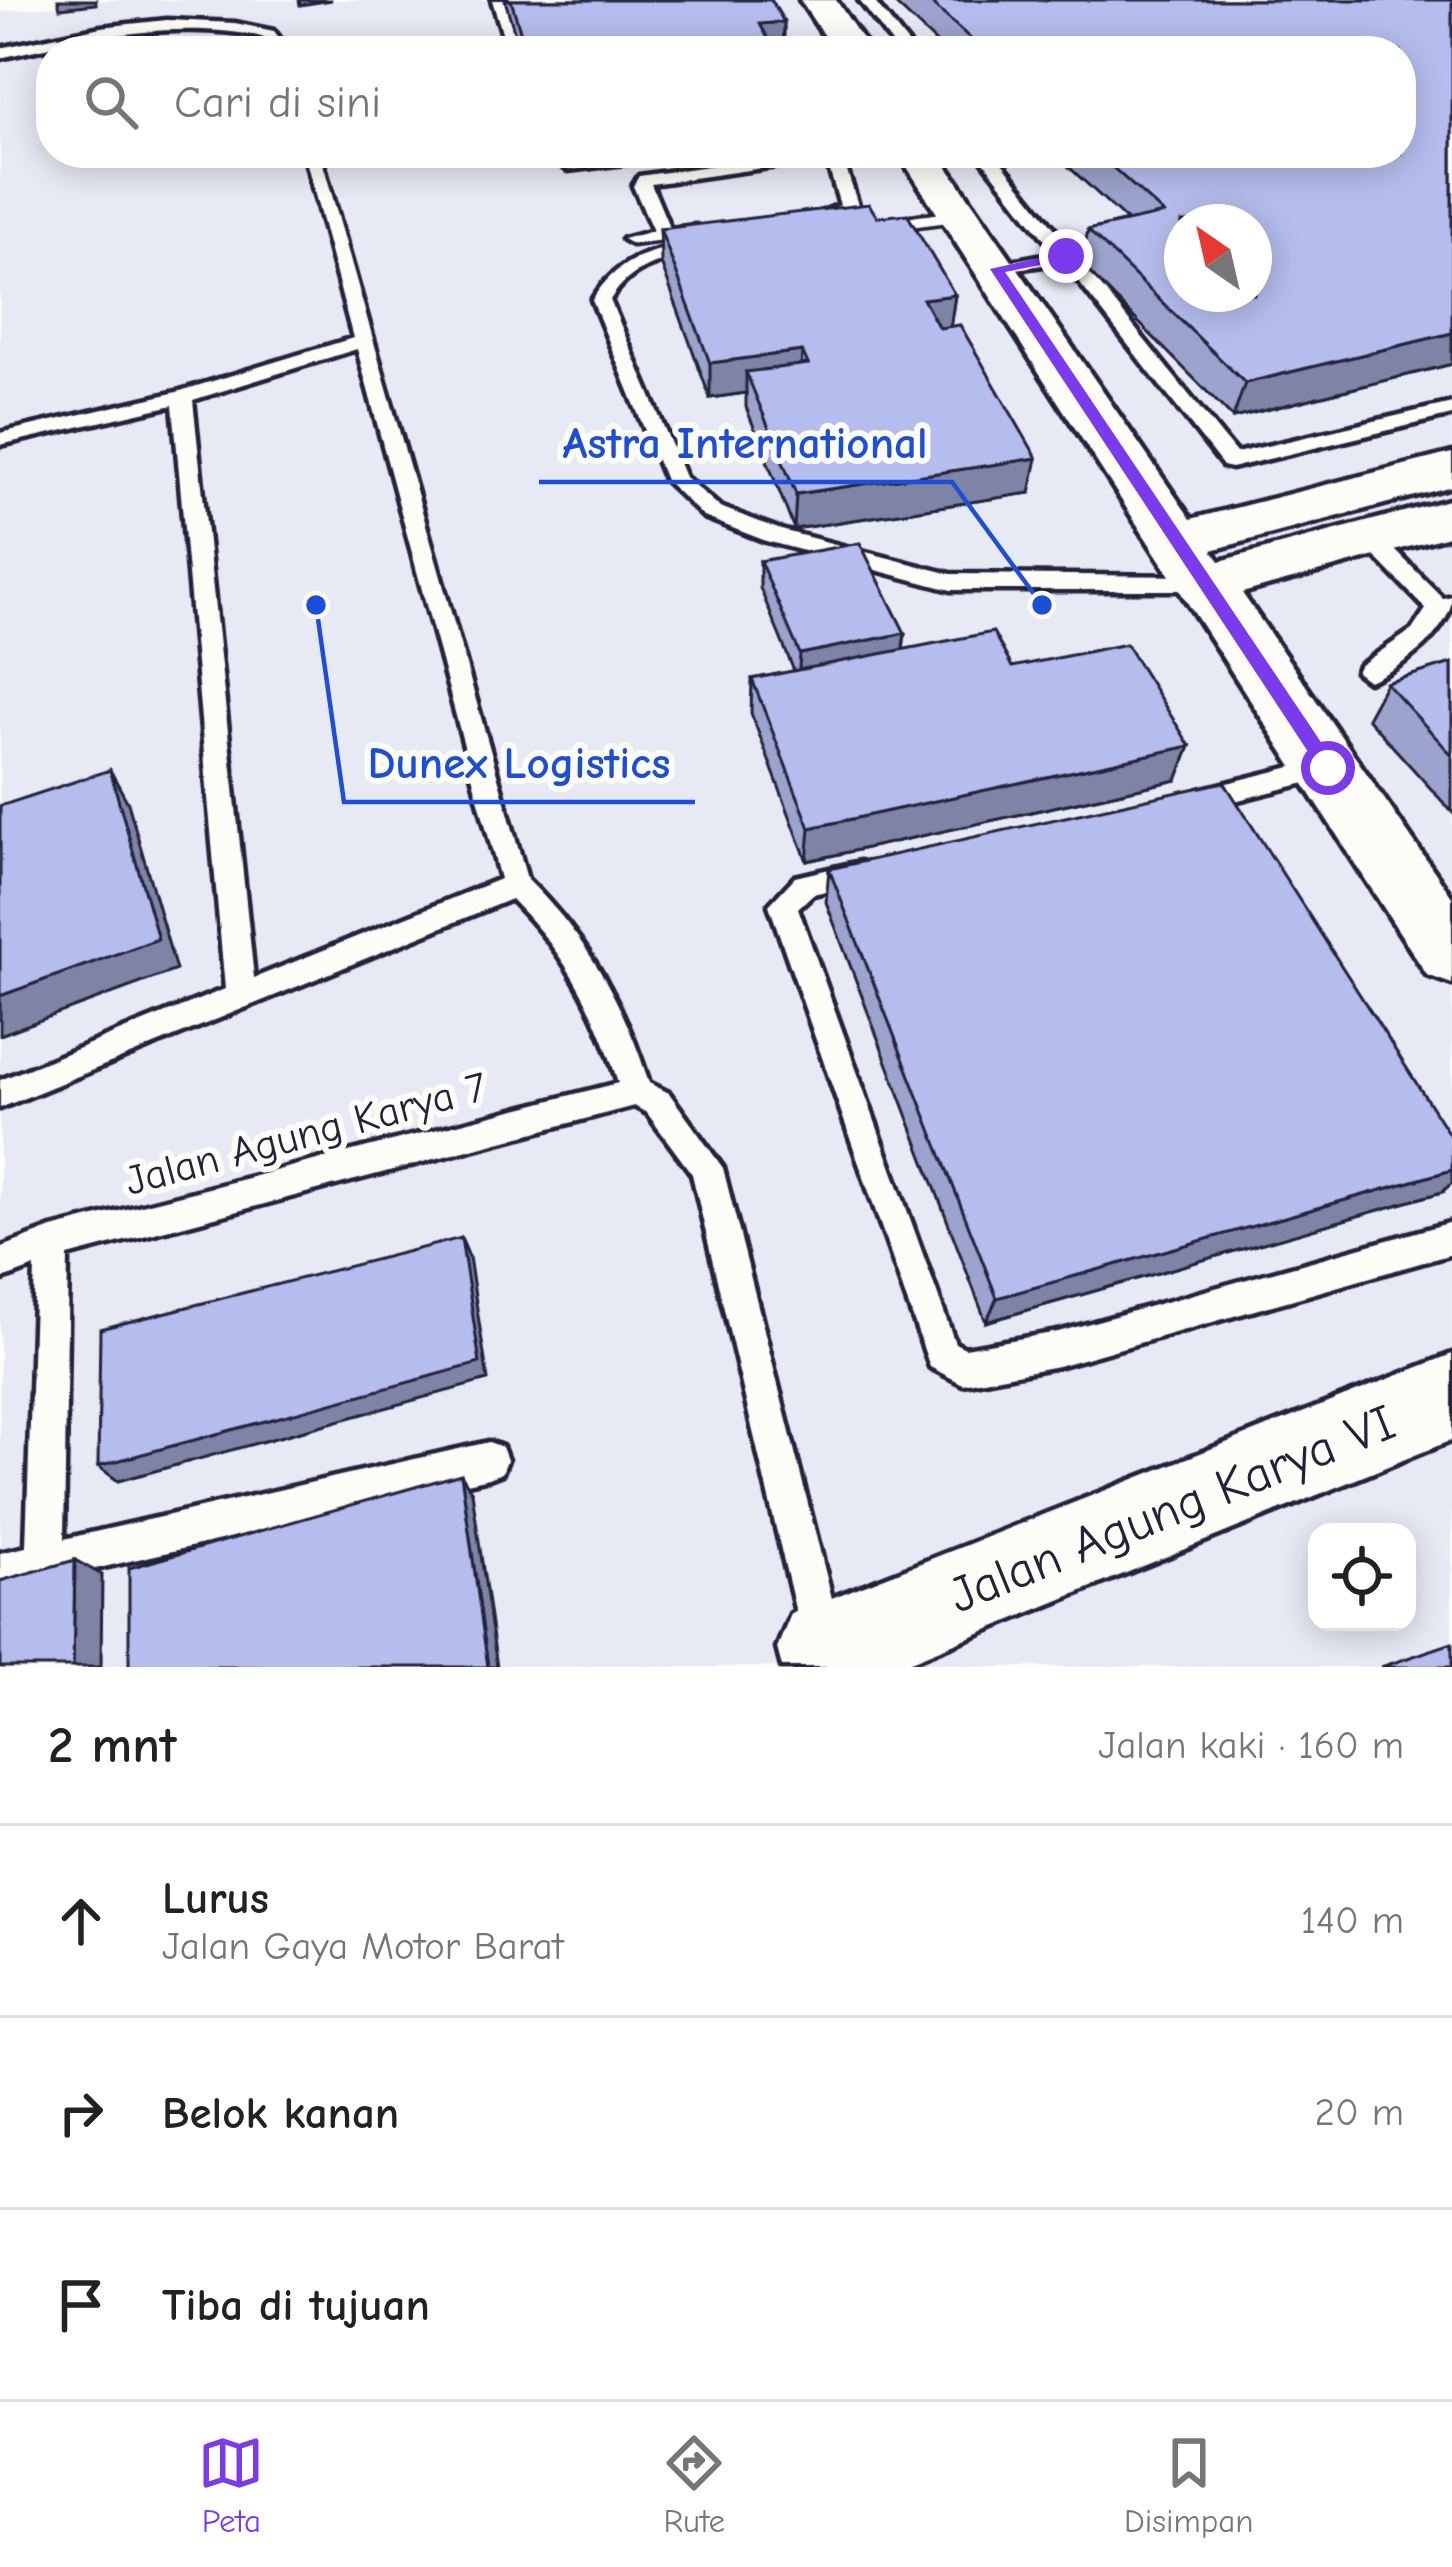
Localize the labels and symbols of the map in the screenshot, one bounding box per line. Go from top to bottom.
north arrow [1164,204,1272,312]
route end [1039,229,1093,283]
callout: Astra International [539,401,952,482]
text: Astra International [562,417,928,469]
callout: Dunex Logistics [344,721,695,802]
text: Dunex Logistics [368,737,671,789]
route start [1301,741,1355,795]
street label: Jalan Agung Karya 7 [120,1062,492,1206]
street label: Jalan Agung Karya VI [941,1393,1403,1625]

